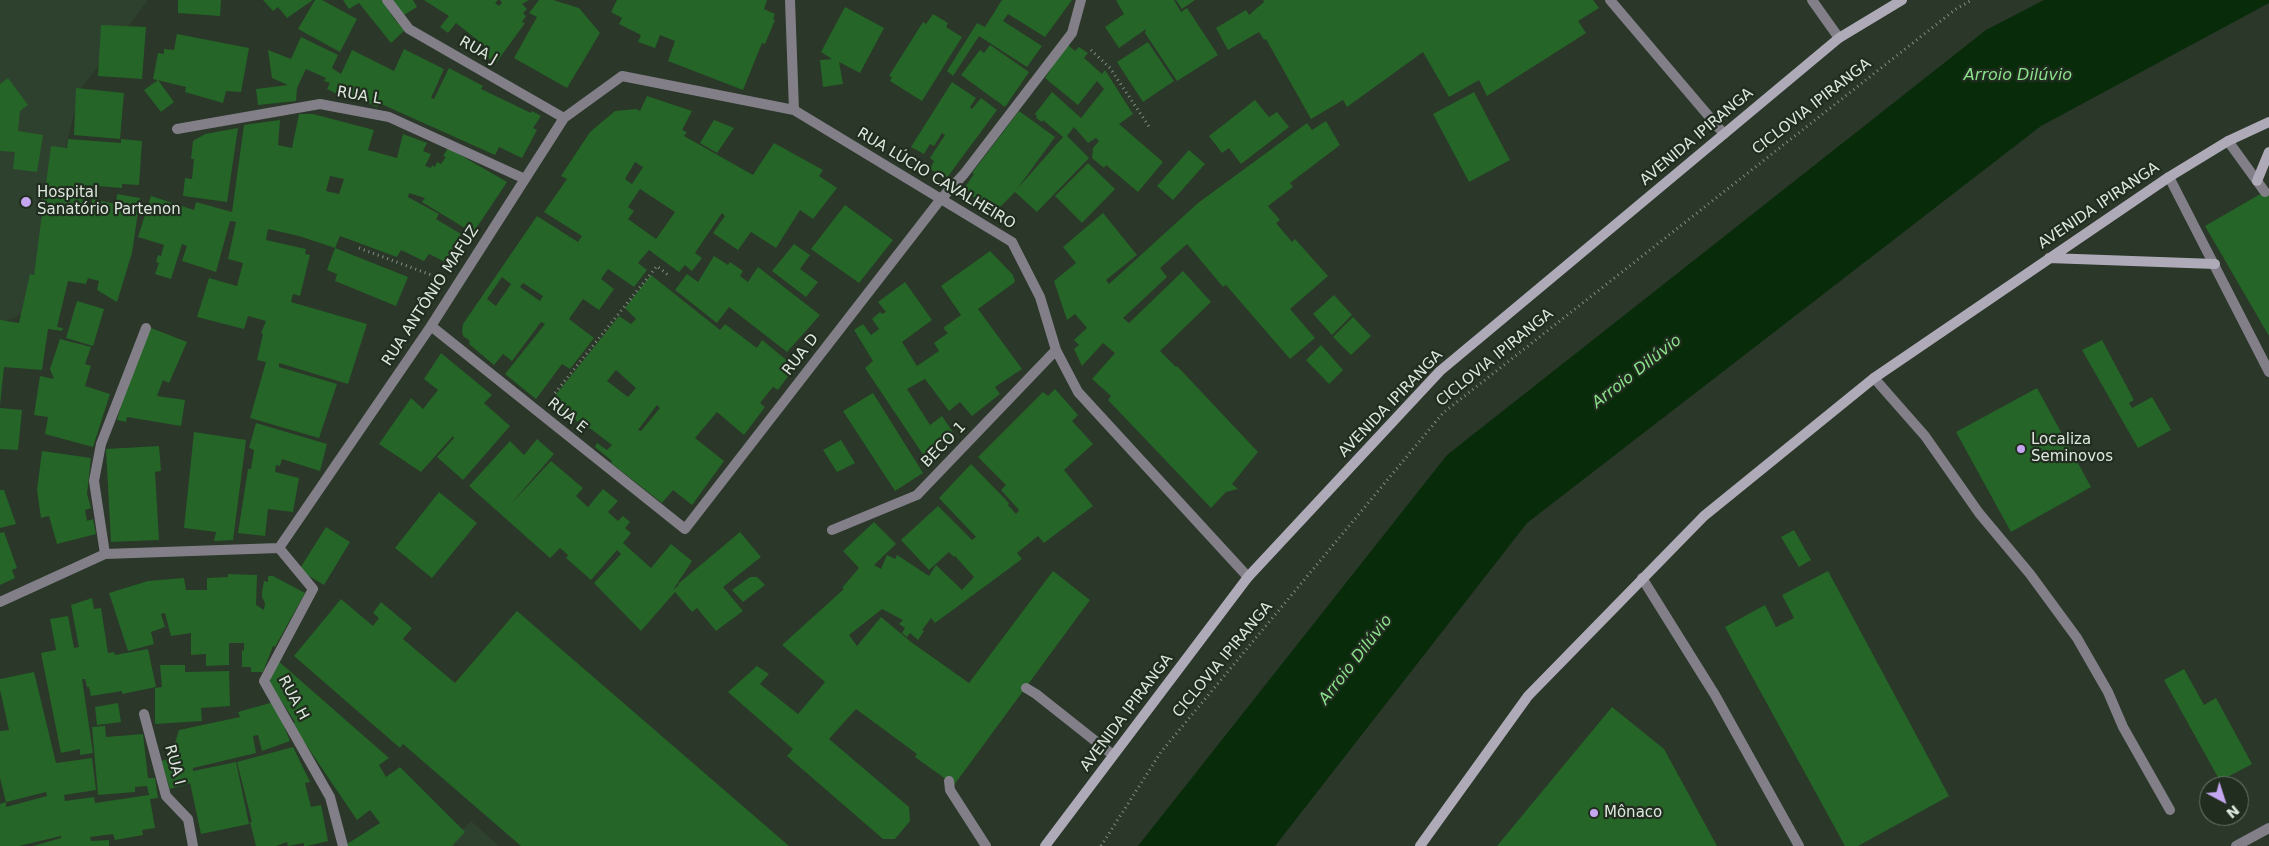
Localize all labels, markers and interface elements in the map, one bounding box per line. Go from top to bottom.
street label: RUA J [456,33,500,69]
street label: CICLOVIA IPIRANGA [1749,55,1875,159]
water label: Arroio Dilúvio [1964,66,2072,86]
street label: RUA L [335,83,383,109]
street label: AVENIDA IPIRANGA [1637,84,1757,190]
street label: RUA LÚCIO CAVALHEIRO [854,125,1018,233]
street label: AVENIDA IPIRANGA [2035,159,2163,253]
place label: Hospital Sanatório Partenon [37,184,181,219]
marker: Hospital Sanatório Partenon [19,195,33,209]
street label: RUA ANTÔNIO MAFUZ [379,222,483,370]
street label: CICLOVIA IPIRANGA [1433,305,1557,411]
street label: RUA D [779,331,823,379]
water label: Arroio Dilúvio [1588,331,1686,413]
street label: AVENIDA IPIRANGA [1335,347,1447,461]
street label: RUA E [543,395,591,437]
street label: BECO 1 [918,418,970,472]
place label: Localiza Seminovos [2031,431,2113,466]
marker: Localiza Seminovos [2015,443,2027,455]
street label: CICLOVIA IPIRANGA [1169,598,1277,722]
water label: Arroio Dilúvio [1315,611,1397,709]
street label: AVENIDA IPIRANGA [1077,651,1177,775]
street label: RUA H [274,673,312,723]
street label: RUA I [160,743,188,787]
north arrow [2199,776,2249,826]
text: N [2223,802,2243,822]
place label: Mônaco [1604,804,1662,822]
marker: Mônaco [1588,807,1600,819]

